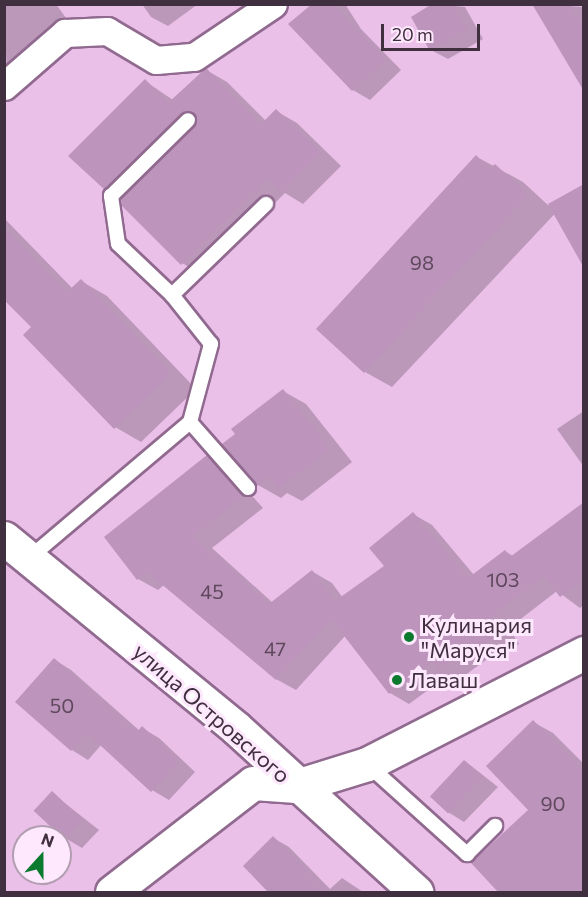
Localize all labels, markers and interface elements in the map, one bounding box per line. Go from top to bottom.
scale bar [384,12,483,50]
text: 20 m [392,23,433,45]
house number: 98 [410,250,434,274]
house number: 103 [487,567,519,591]
house number: 45 [200,579,224,603]
place label: Кулинария "Маруся" [421,611,532,662]
marker: Кулинария "Маруся" [402,630,416,644]
house number: 47 [264,636,286,660]
street label: улица Островского [128,638,296,788]
place label: Лаваш [409,667,478,693]
marker: Лаваш [390,673,404,687]
house number: 50 [50,693,74,717]
house number: 90 [540,791,566,815]
north arrow [12,825,72,885]
text: N [39,829,57,851]

